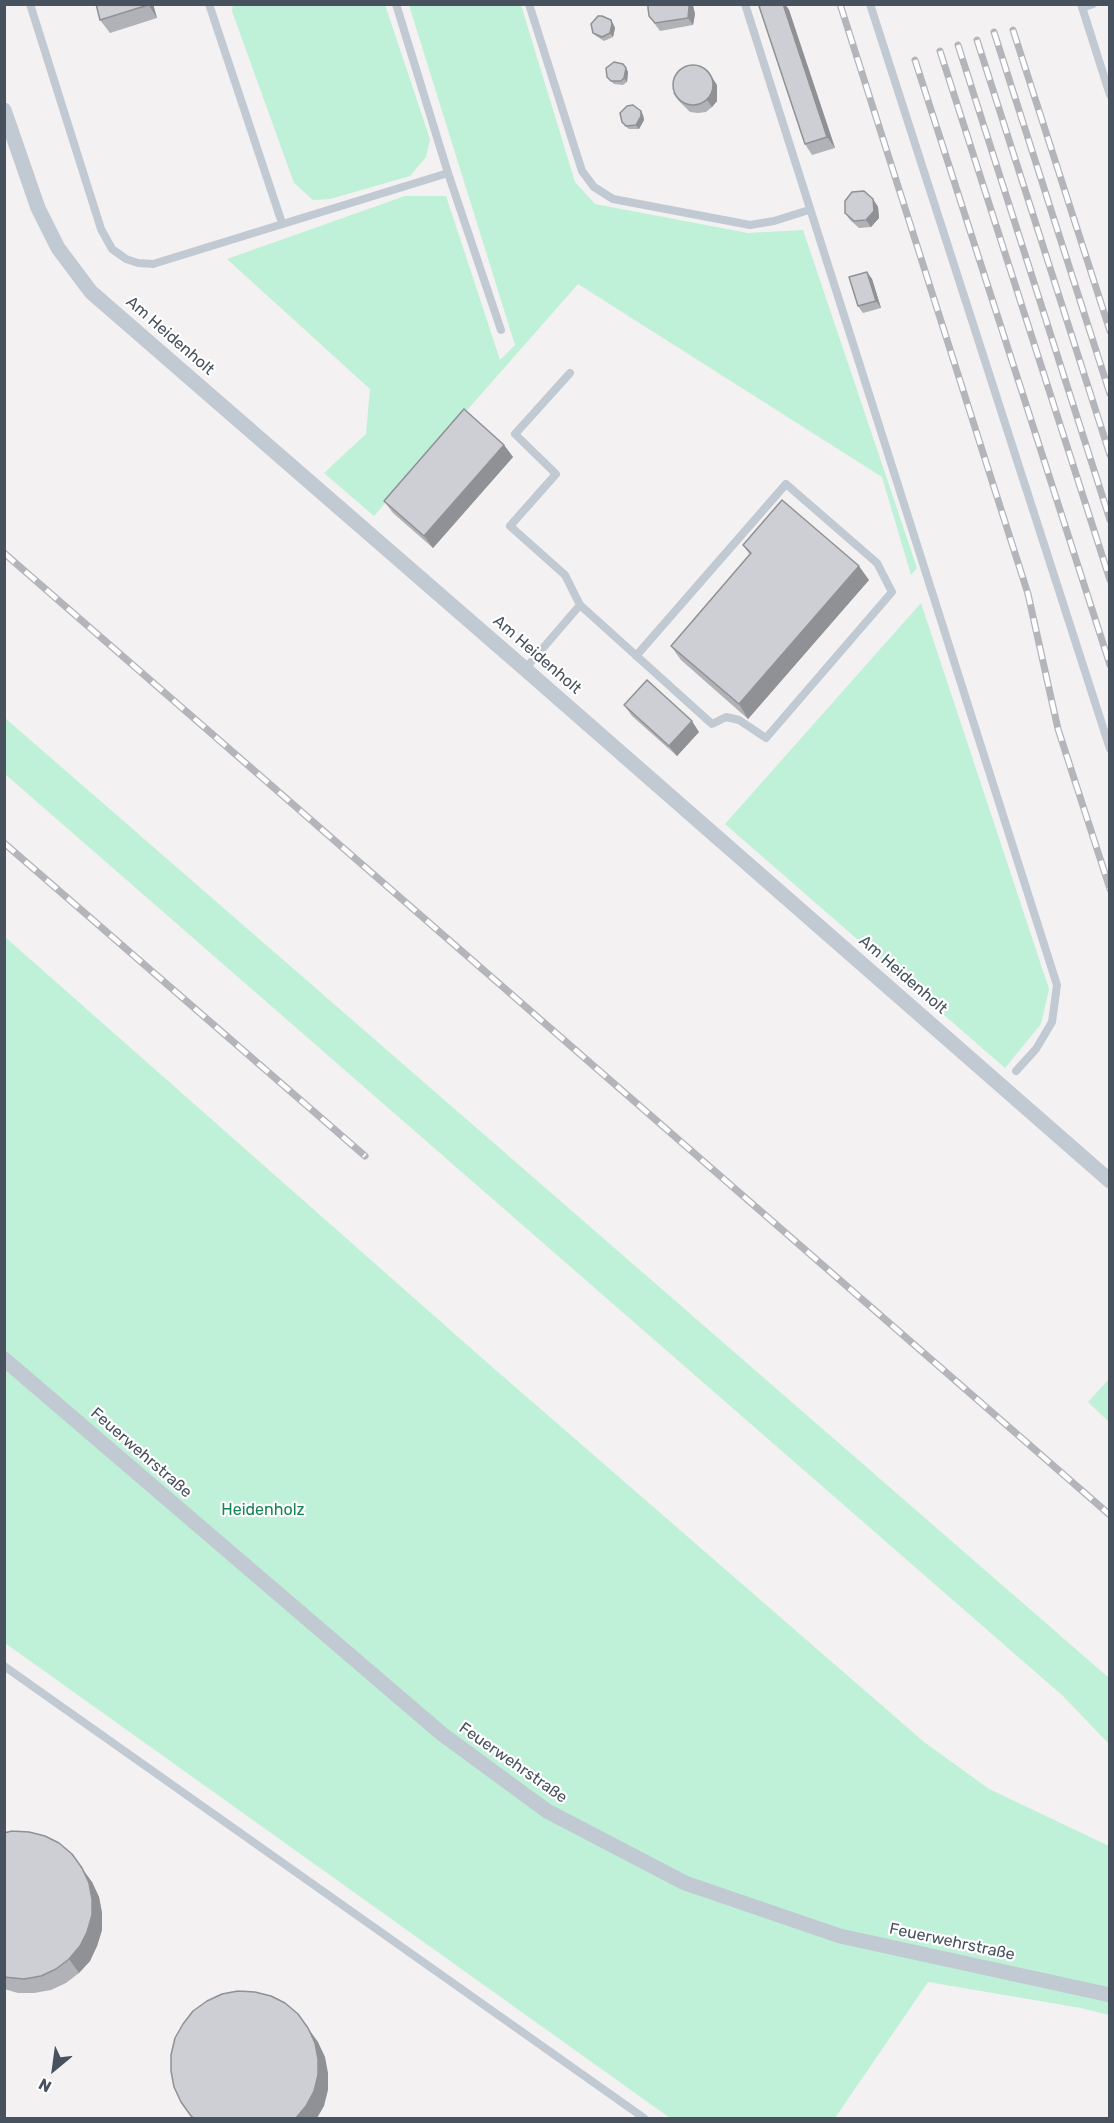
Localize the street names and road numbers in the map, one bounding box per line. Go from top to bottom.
street label: Am Heidenholt [122,293,218,379]
street label: Am Heidenholt [489,612,585,698]
street label: Am Heidenholt [855,932,951,1018]
street label: Feuerwehrstraße [86,1404,196,1502]
street label: Feuerwehrstraße [455,1718,571,1808]
street label: Feuerwehrstraße [888,1919,1016,1965]

